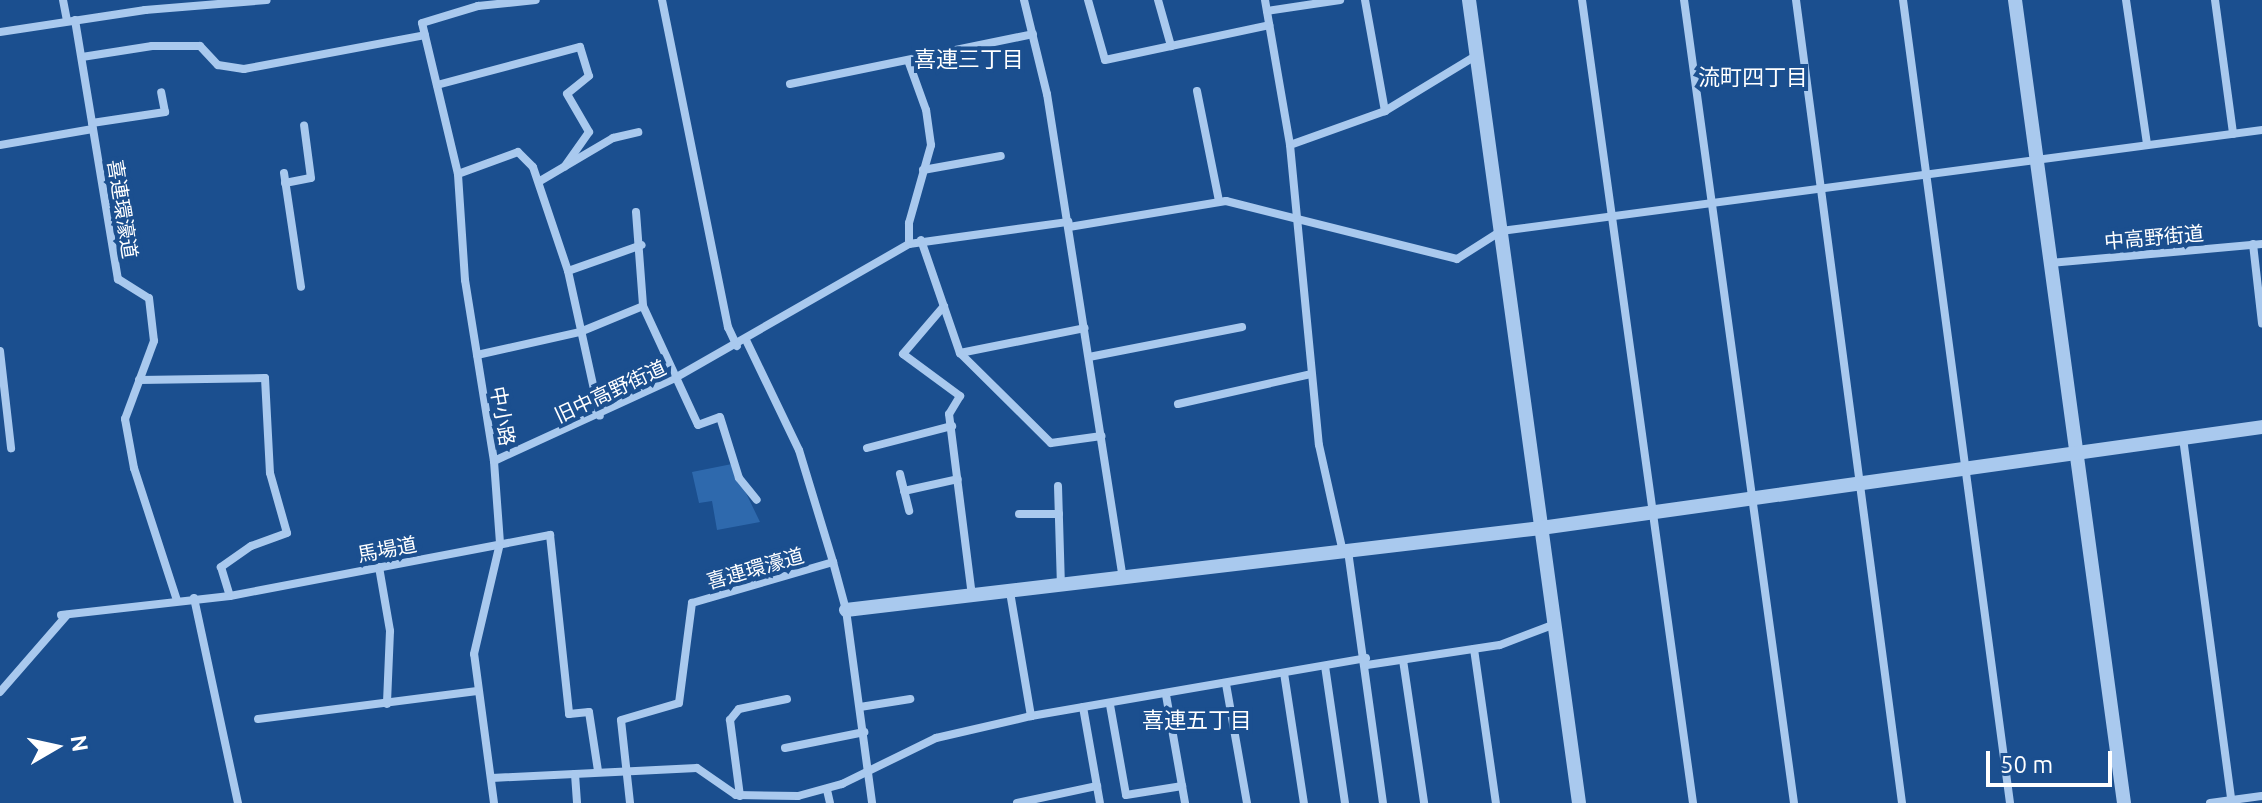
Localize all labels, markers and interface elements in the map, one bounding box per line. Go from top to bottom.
district label: 喜連三丁目 [914,46,1024,72]
district label: 流町四丁目 [1698,64,1808,90]
street label: 喜連環濠道 [103,158,143,260]
street label: 中高野街道 [2103,221,2205,253]
street label: 旧中高野街道 [551,355,669,427]
street label: 中小路 [486,384,520,448]
street label: 馬場道 [355,531,419,567]
street label: 喜連環濠道 [704,543,806,593]
north arrow [16,707,96,787]
district label: 喜連五丁目 [1142,707,1252,733]
text: N [67,733,94,753]
scale bar [1990,735,2116,785]
text: 50 m [2000,751,2053,778]

